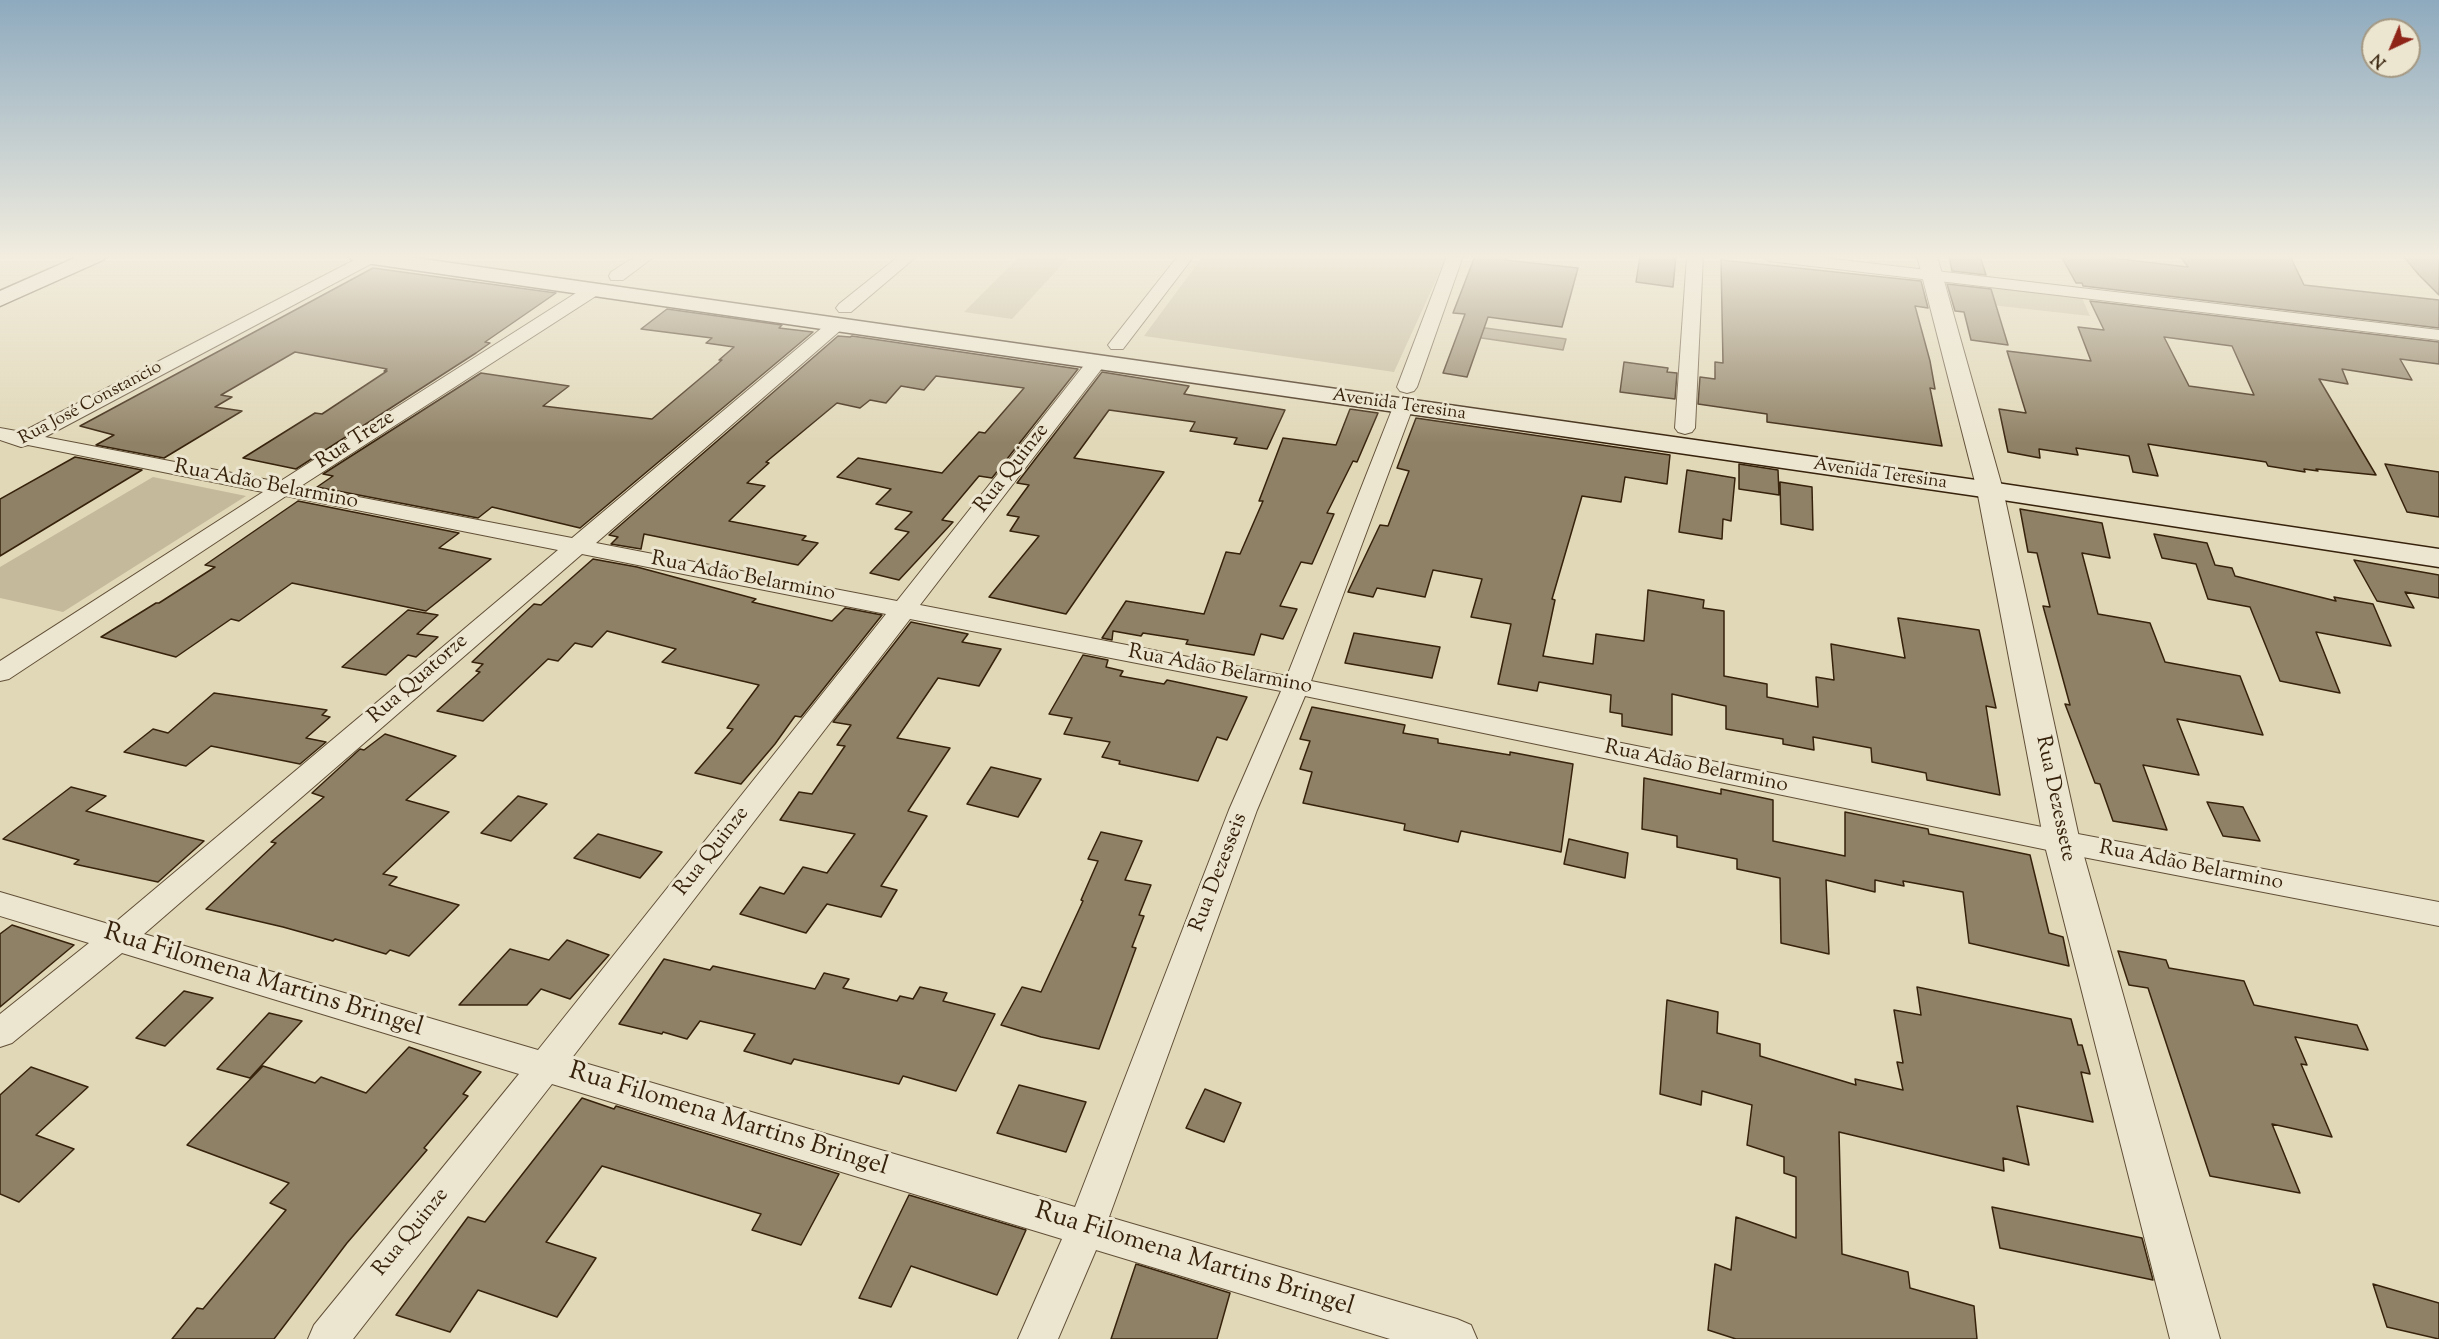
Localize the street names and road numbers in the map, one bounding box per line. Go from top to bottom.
street label: Rua José Constancio [16,357,166,451]
street label: Avenida Teresina [1331,386,1467,426]
street label: Rua Treze [312,406,400,476]
street label: Rua Quinze [970,419,1056,519]
street label: Avenida Teresina [1812,455,1948,495]
street label: Rua Adão Belarmino [172,456,360,516]
street label: Rua Adão Belarmino [649,548,837,608]
street label: Rua Quatorze [364,630,474,730]
street label: Rua Adão Belarmino [1126,641,1314,701]
street label: Rua Dezessete [2028,734,2080,864]
street label: Rua Adão Belarmino [1602,736,1790,800]
street label: Rua Quinze [670,802,756,902]
street label: Rua Dezesseis [1186,810,1254,936]
street label: Rua Adão Belarmino [2097,837,2285,897]
street label: Rua Filomena Martins Bringel [100,918,426,1046]
street label: Rua Filomena Martins Bringel [565,1057,891,1185]
street label: Rua Quinze [369,1184,455,1282]
street label: Rua Filomena Martins Bringel [1031,1197,1357,1325]

